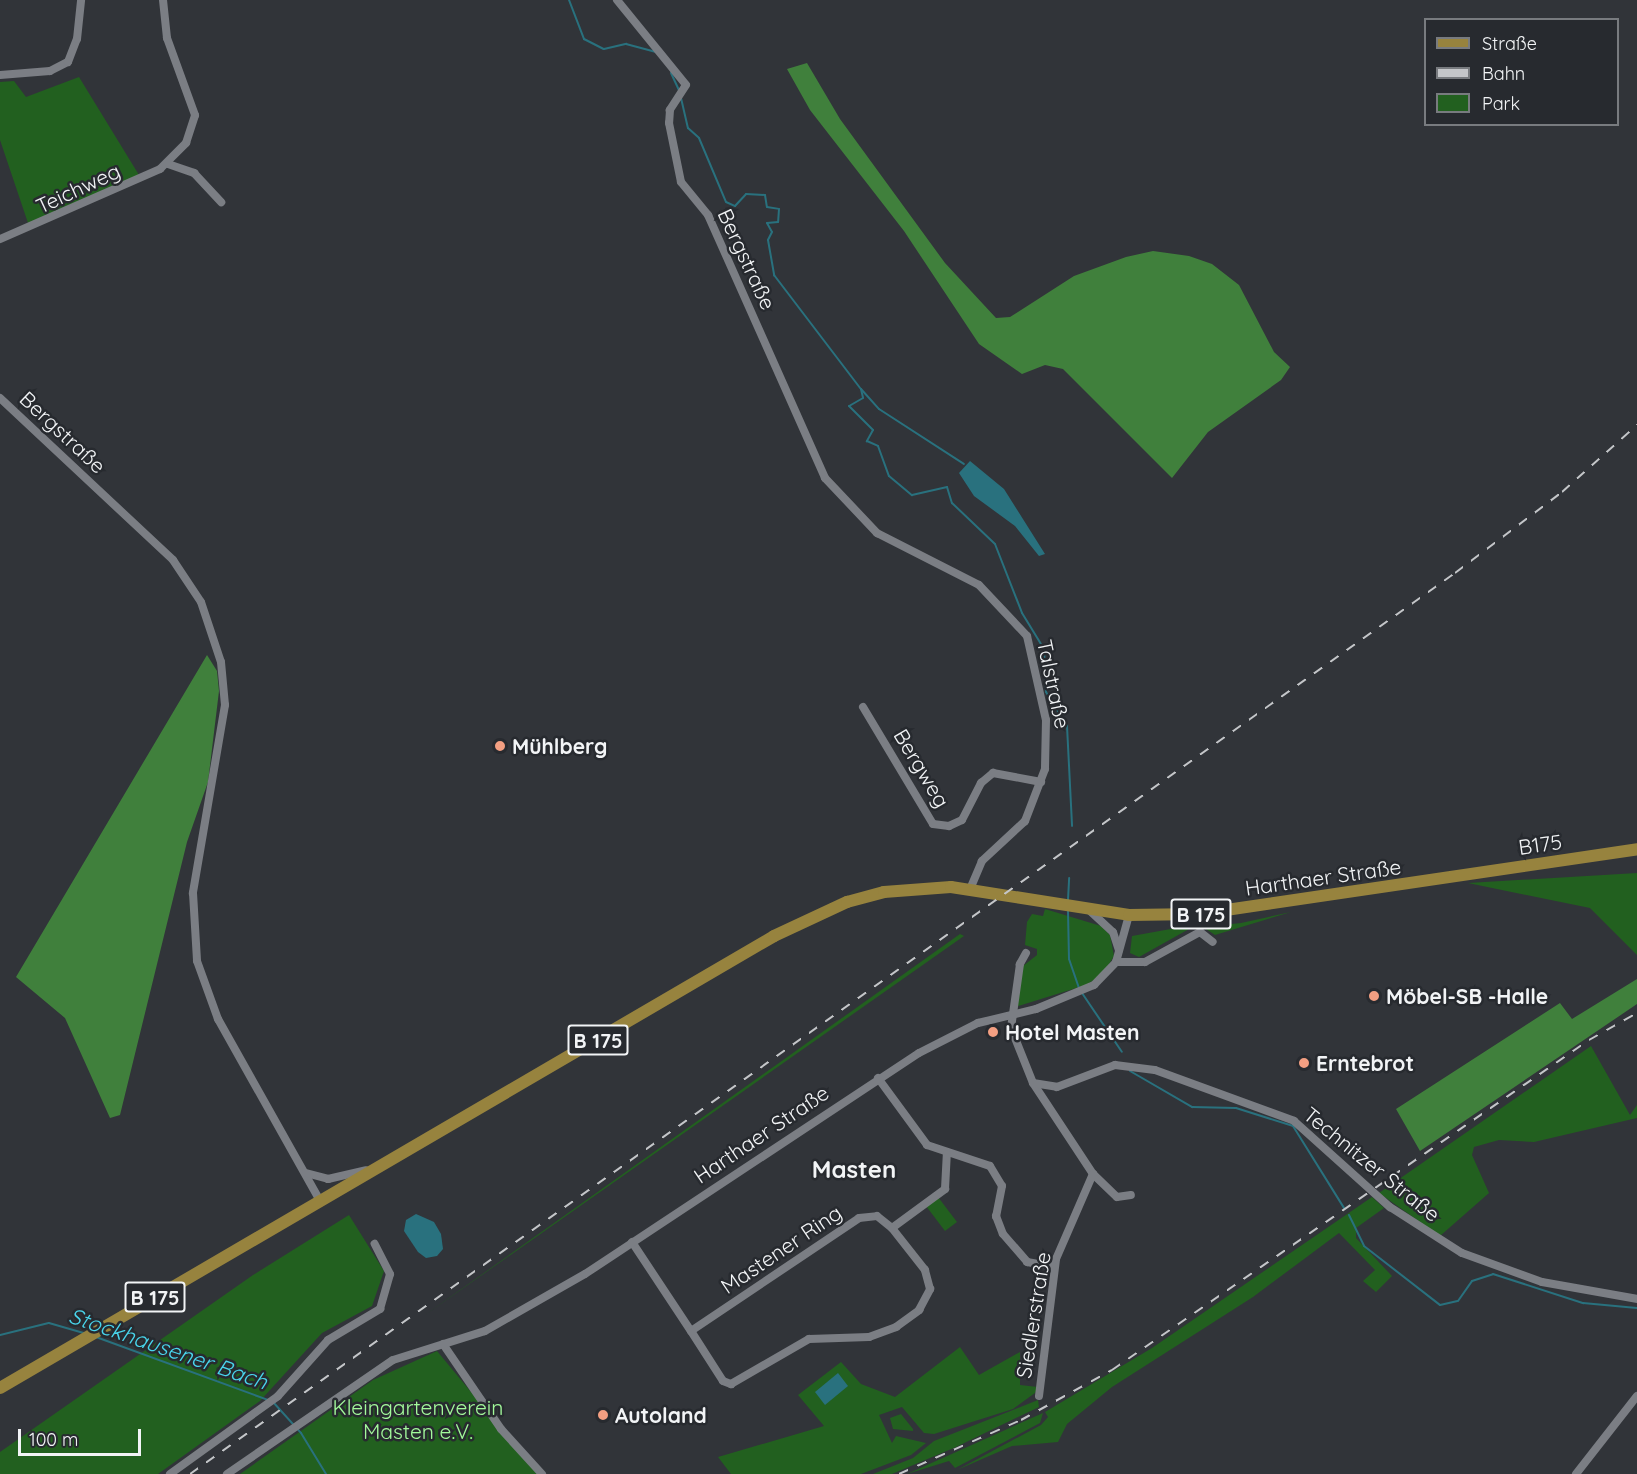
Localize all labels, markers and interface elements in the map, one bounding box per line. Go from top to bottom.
legend [1424,18,1619,126]
text: Straße [1482,32,1537,55]
text: Bahn [1482,62,1525,85]
text: Park [1482,92,1520,115]
street label: Teichweg [32,158,124,218]
street label: Bergstraße [713,205,781,313]
street label: Bergstraße [15,386,111,478]
street label: Talstraße [1032,637,1076,731]
street label: Bergweg [889,724,955,812]
place label: Mühlberg [512,733,607,759]
marker: Mühlberg [493,739,507,753]
street label: B175 [1517,828,1563,860]
street label: Harthaer Straße [1243,854,1403,900]
road number: B 175 [1170,897,1232,931]
place label: Möbel-SB -Halle [1386,983,1548,1009]
marker: Möbel-SB -Halle [1367,989,1381,1003]
place label: Hotel Masten [1005,1019,1140,1045]
road number: B 175 [566,1023,630,1057]
marker: Hotel Masten [986,1025,1000,1039]
place label: Erntebrot [1316,1050,1414,1076]
marker: Erntebrot [1297,1056,1311,1070]
street label: Harthaer Straße [689,1080,833,1188]
street label: Technitzer Straße [1299,1101,1445,1227]
district label: Masten [812,1156,896,1184]
street label: Mastener Ring [716,1199,846,1299]
street label: Siedlerstraße [1011,1250,1055,1380]
road number: B 175 [124,1280,186,1314]
water label: Stockhausener Bach [65,1303,271,1395]
park label: Kleingartenverein Masten e.V. [332,1394,504,1444]
place label: Autoland [615,1402,707,1428]
marker: Autoland [596,1408,610,1422]
scale bar [21,1417,144,1455]
text: 100 m [29,1428,78,1451]

